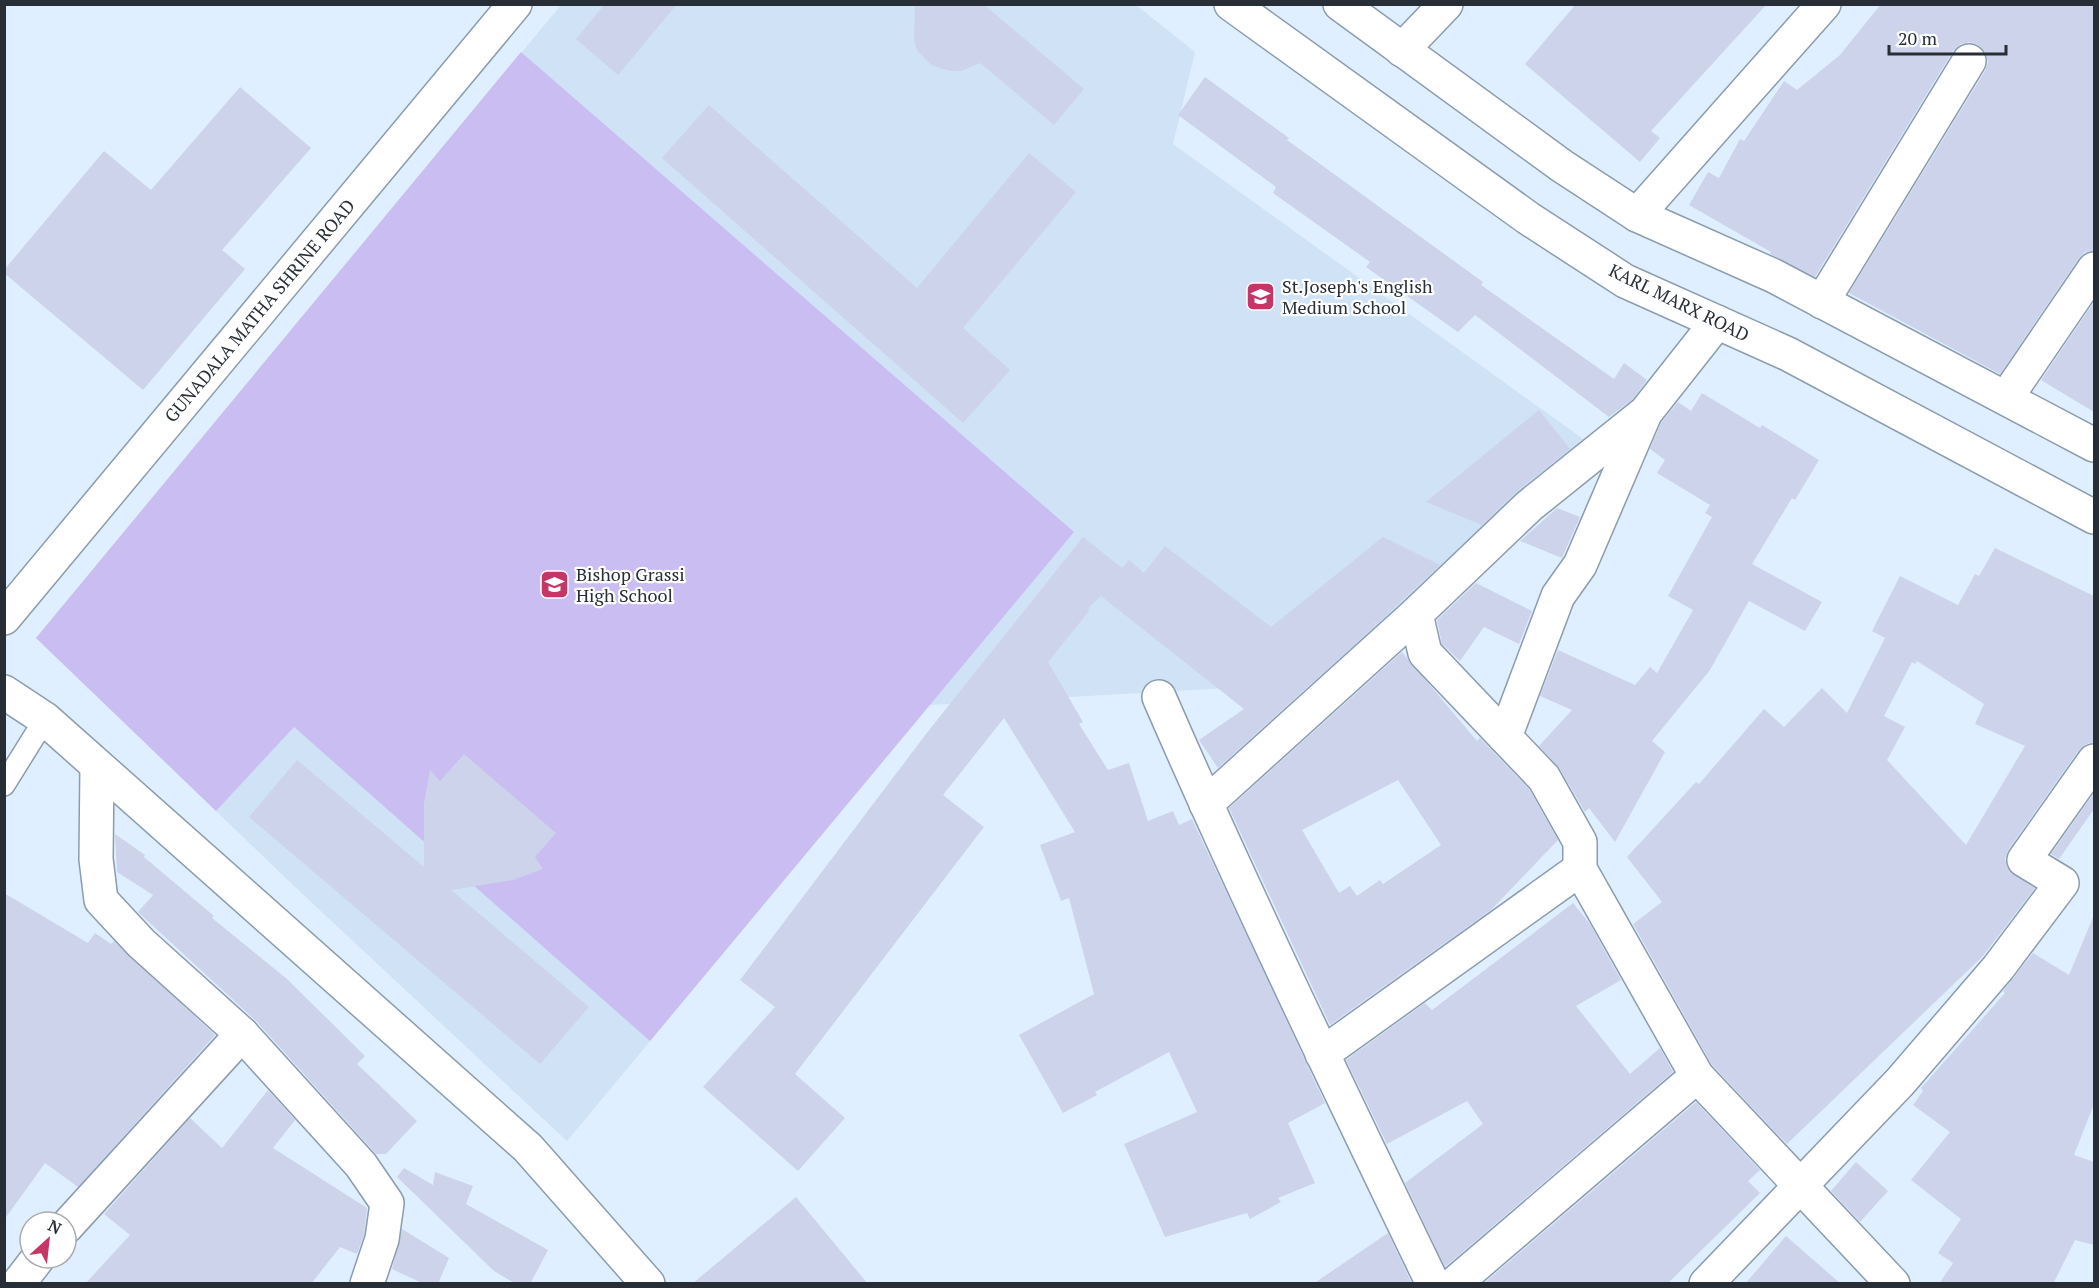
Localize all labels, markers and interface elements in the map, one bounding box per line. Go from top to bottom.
scale bar [1889,18,2006,56]
text: 20 m [1898,26,1938,50]
street label: GUNADALA MATHA SHRINE ROAD [159,194,360,427]
street label: KARL MARX ROAD [1605,258,1754,346]
place label: St.Joseph's English Medium School [1282,274,1433,319]
school or university icon: St.Joseph's English Medium School [1245,281,1277,313]
place label: Bishop Grassi High School [576,562,685,607]
school or university icon: Bishop Grassi High School [539,569,571,601]
north arrow [18,1210,78,1270]
text: N [44,1214,65,1239]

